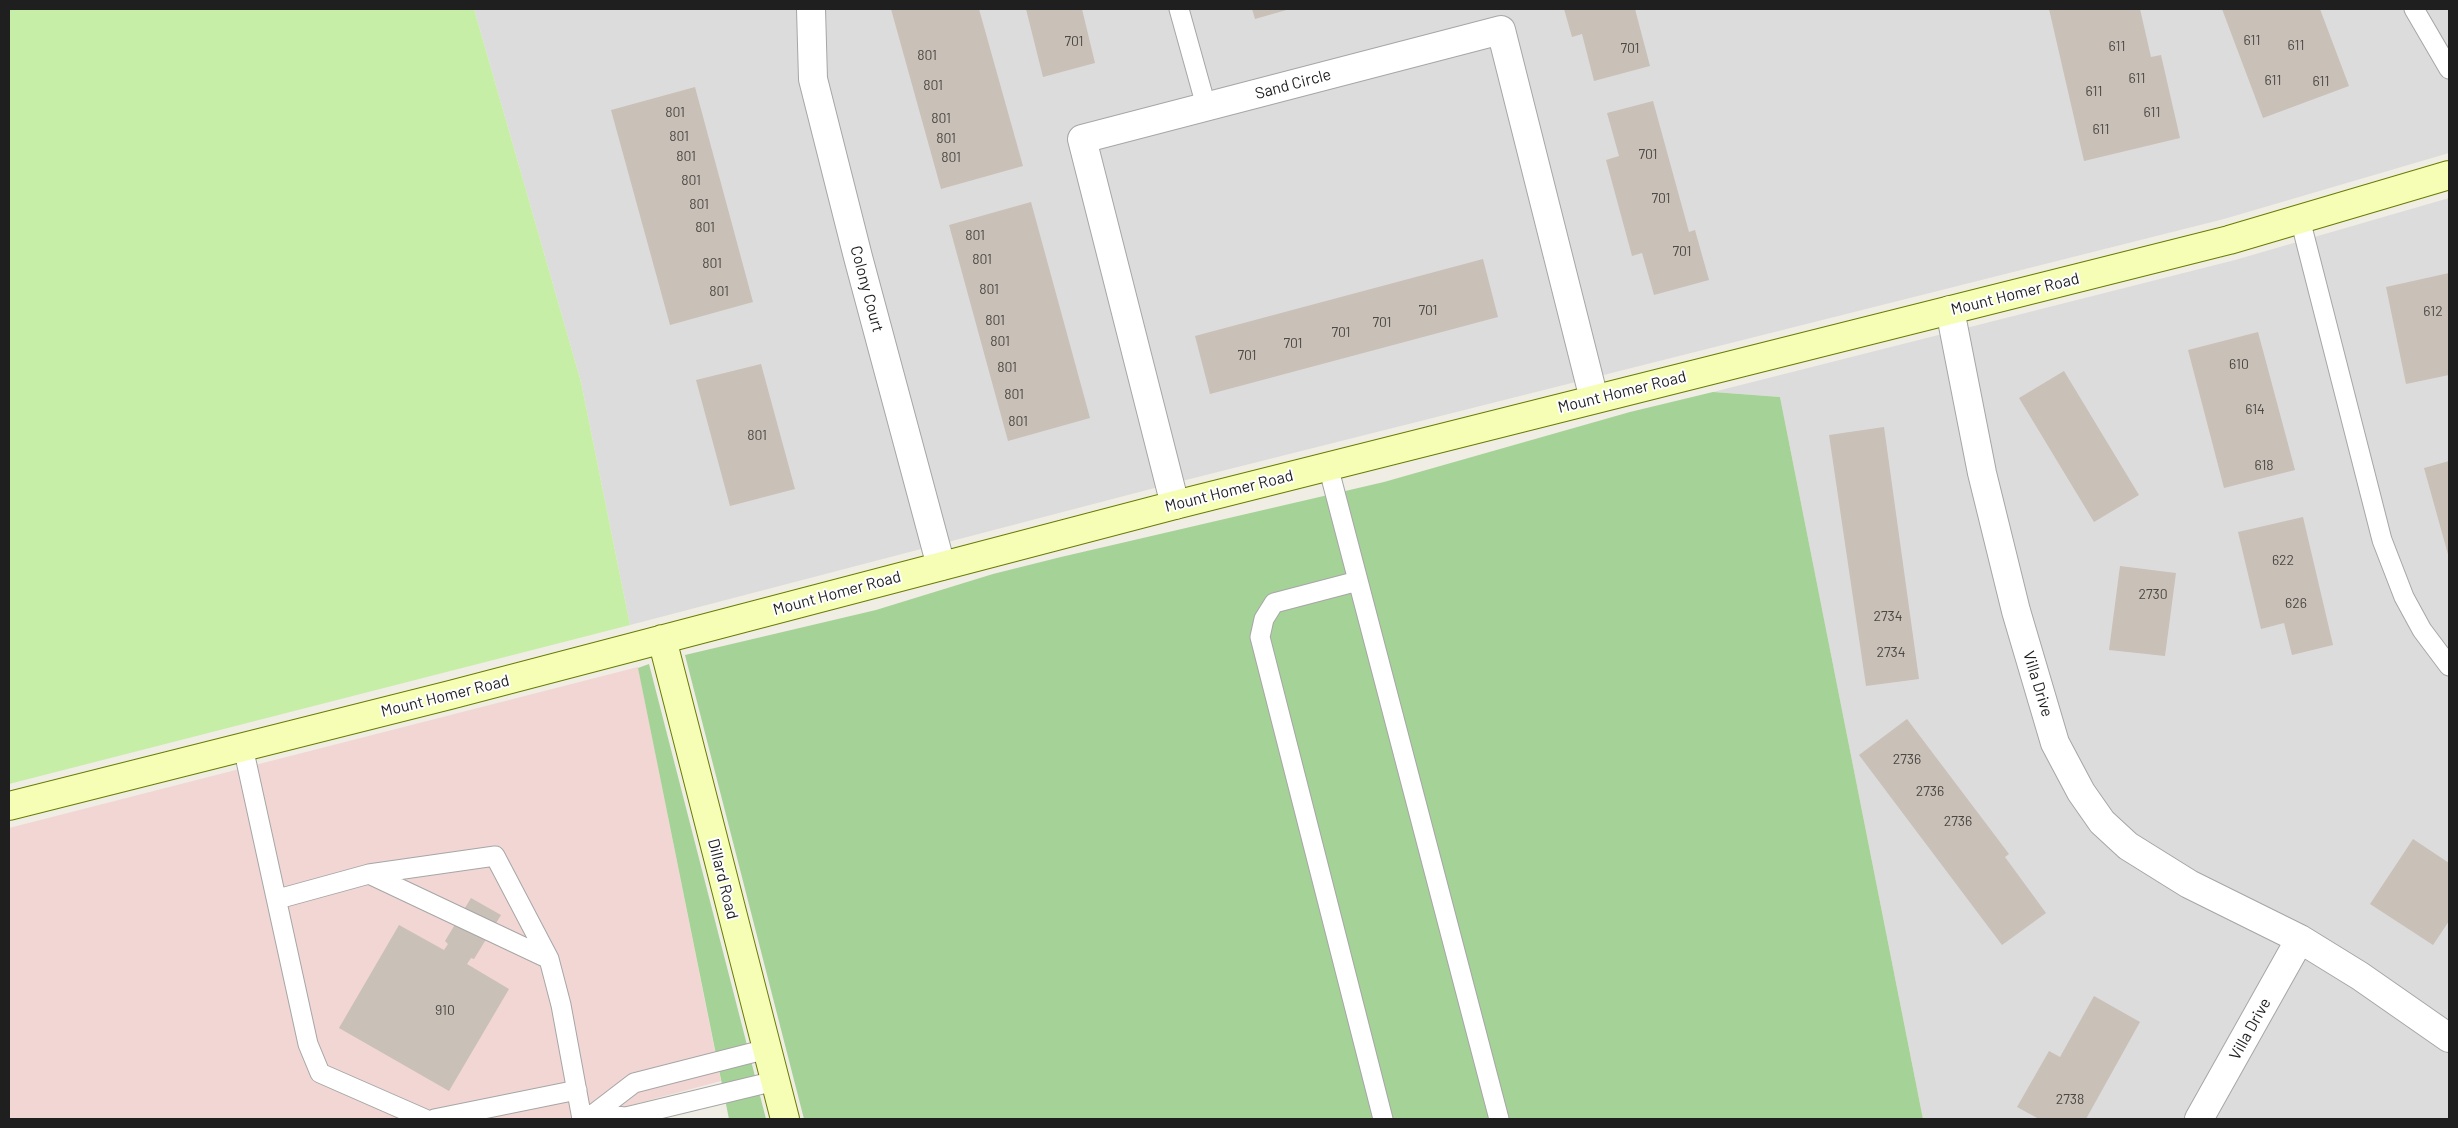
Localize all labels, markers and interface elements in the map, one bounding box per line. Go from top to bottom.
house number: 611 [2244,32,2260,48]
house number: 701 [1064,33,1084,49]
house number: 611 [2288,37,2304,53]
house number: 611 [2109,38,2125,54]
house number: 701 [1620,40,1640,56]
house number: 801 [917,47,937,63]
street label: Sand Circle [1253,65,1333,103]
house number: 611 [2129,70,2145,86]
house number: 611 [2265,72,2281,88]
house number: 611 [2313,73,2329,89]
house number: 801 [923,77,943,93]
house number: 611 [2086,83,2102,99]
house number: 801 [665,104,685,120]
house number: 611 [2144,104,2160,120]
house number: 801 [931,110,951,126]
house number: 611 [2093,121,2109,137]
house number: 801 [669,128,689,144]
house number: 801 [936,130,956,146]
house number: 701 [1638,146,1658,162]
house number: 801 [676,148,696,164]
house number: 801 [941,149,961,165]
house number: 801 [681,172,701,188]
house number: 701 [1651,190,1671,206]
house number: 801 [689,196,709,212]
house number: 801 [695,219,715,235]
house number: 801 [965,227,985,243]
house number: 701 [1672,243,1692,259]
street label: Colony Court [846,244,888,334]
house number: 801 [972,251,992,267]
house number: 801 [702,255,722,271]
street label: Mount Homer Road [1949,269,2081,319]
house number: 801 [979,281,999,297]
house number: 801 [709,283,729,299]
house number: 701 [1418,302,1438,318]
house number: 612 [2423,303,2443,319]
house number: 801 [985,312,1005,328]
house number: 701 [1372,314,1392,330]
house number: 701 [1331,324,1351,340]
house number: 801 [990,333,1010,349]
house number: 701 [1283,335,1303,351]
house number: 701 [1237,347,1257,363]
house number: 610 [2229,356,2249,372]
house number: 801 [997,359,1017,375]
street label: Mount Homer Road [1556,367,1688,417]
house number: 801 [1004,386,1024,402]
house number: 614 [2245,401,2265,417]
house number: 801 [1008,413,1028,429]
house number: 801 [747,427,767,443]
house number: 618 [2254,457,2274,473]
street label: Mount Homer Road [1163,466,1295,516]
house number: 622 [2272,552,2294,568]
street label: Mount Homer Road [771,567,903,619]
house number: 2730 [2138,586,2168,602]
house number: 626 [2285,595,2307,611]
house number: 2734 [1873,608,1903,624]
house number: 2734 [1876,644,1906,660]
street label: Villa Drive [2019,649,2057,719]
street label: Mount Homer Road [379,671,511,721]
house number: 2736 [1893,751,1921,767]
house number: 2736 [1916,783,1944,799]
house number: 2736 [1944,813,1972,829]
street label: Dillard Road [704,837,742,921]
street label: Villa Drive [2225,995,2275,1063]
house number: 910 [435,1002,455,1018]
house number: 2738 [2056,1091,2084,1107]

